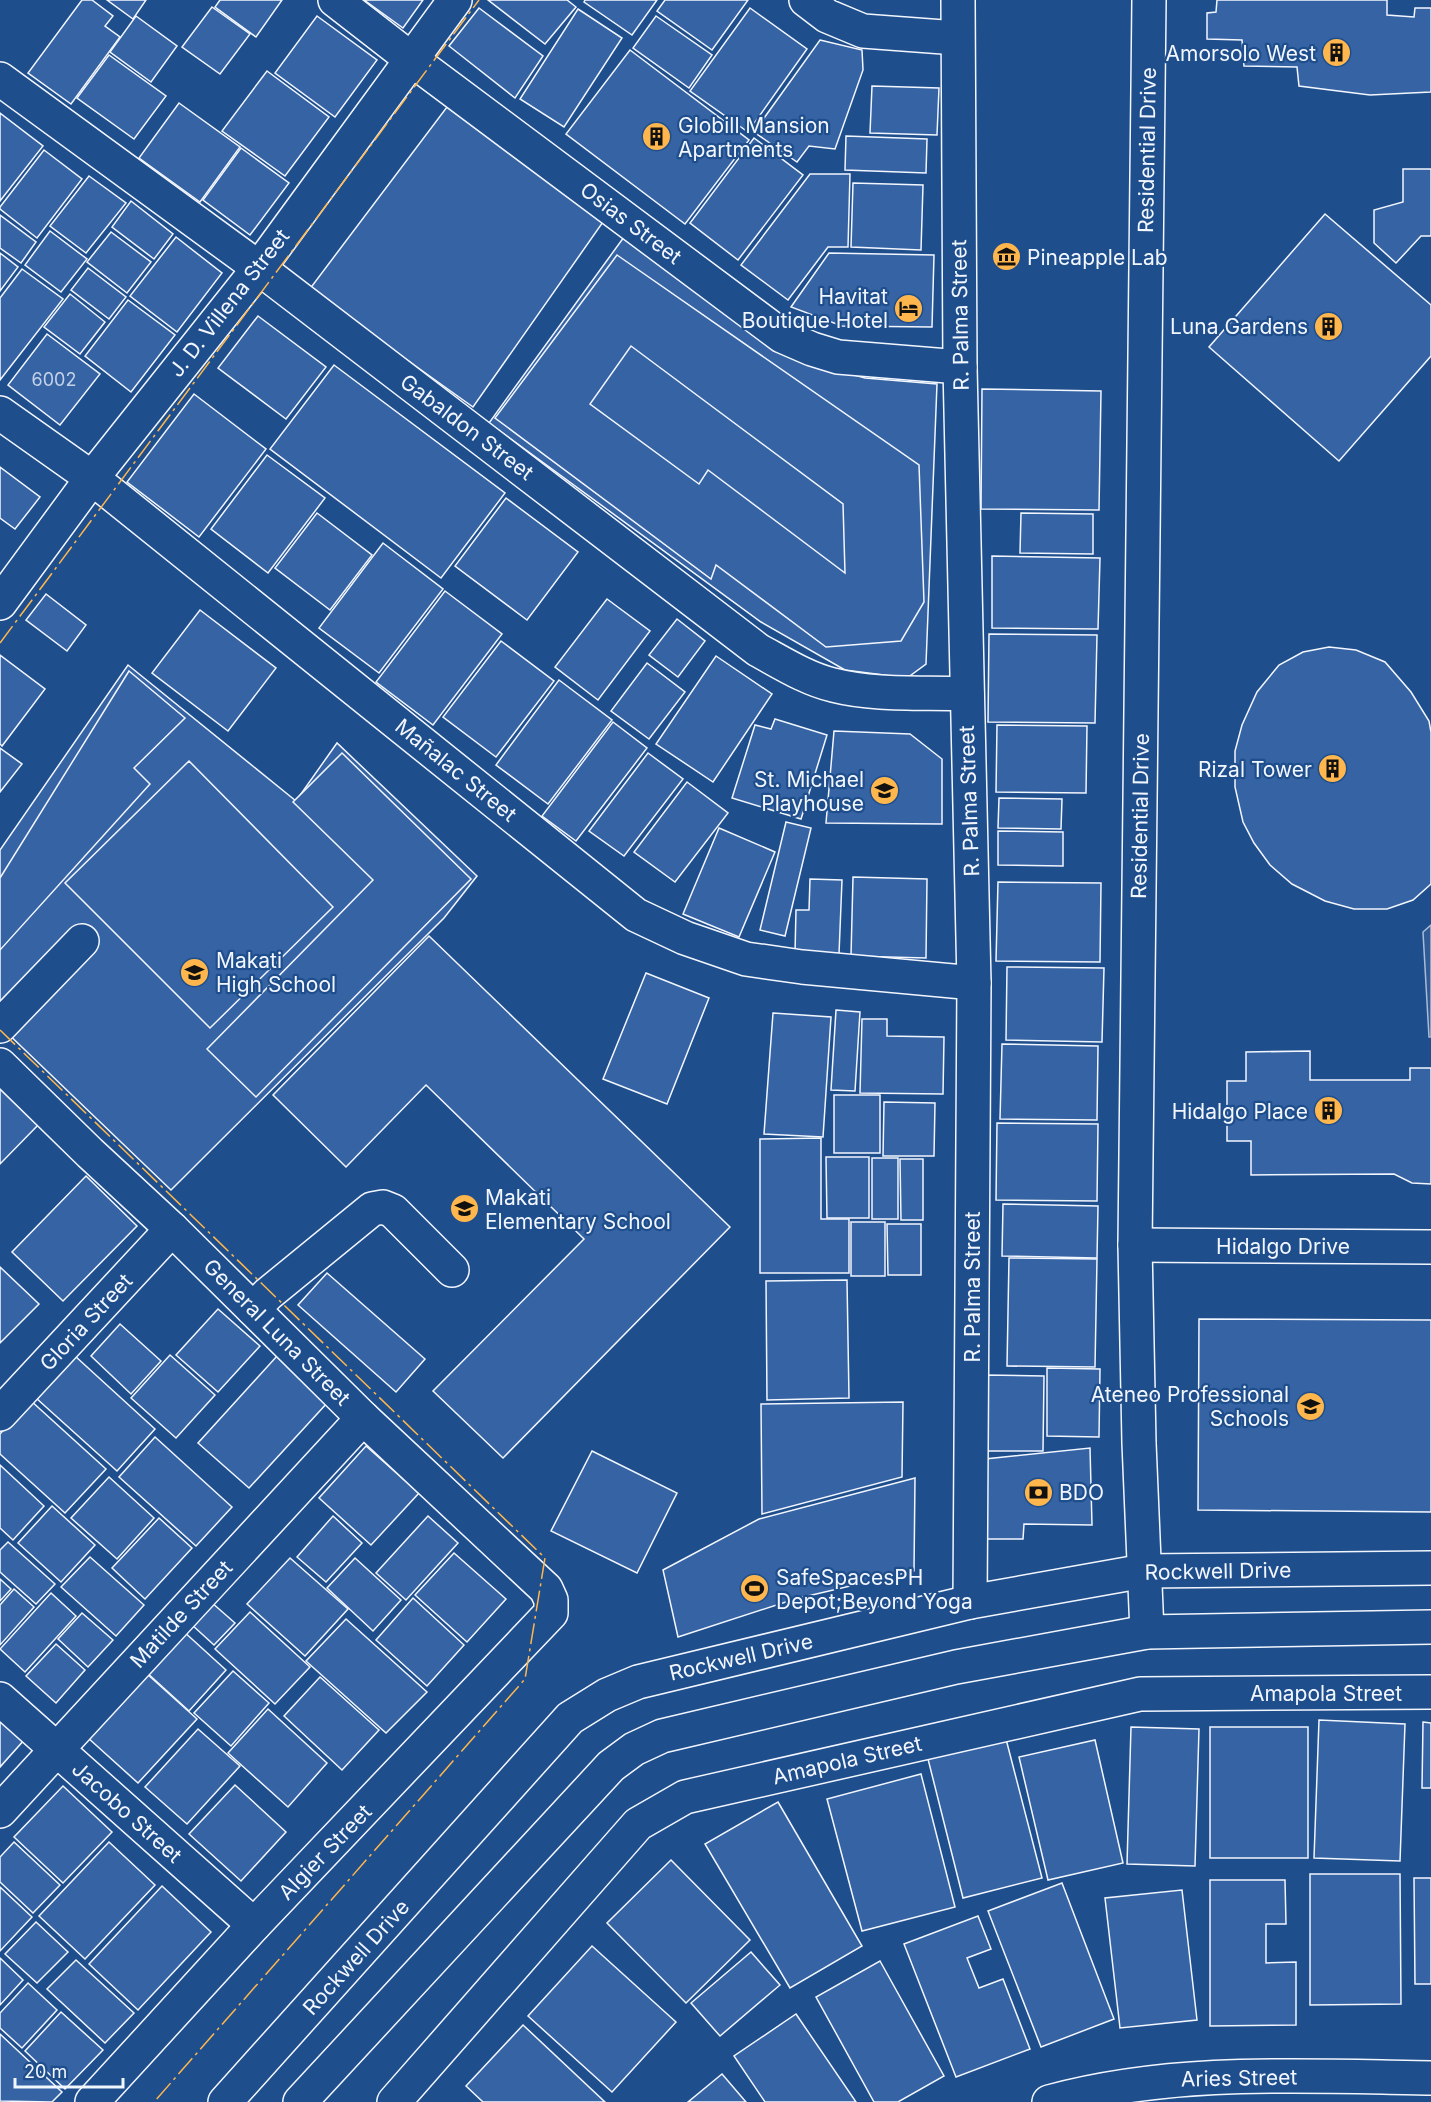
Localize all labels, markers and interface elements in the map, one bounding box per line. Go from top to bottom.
building icon: Amorsolo West [1321,37,1353,69]
place label: Amorsolo West [1166,41,1316,66]
street label: Residential Drive [1133,67,1161,233]
place label: Globill Mansion Apartments [678,113,830,162]
building icon: Globill Mansion Apartments [641,121,673,153]
street label: Osias Street [575,177,687,269]
street label: J. D. Villena Street [163,224,295,382]
street label: R. Palma Street [946,239,974,391]
museum icon: Pineapple Lab [990,241,1022,273]
place label: Pineapple Lab [1027,245,1168,270]
place label: Havitat Boutique Hotel [742,284,888,333]
hotel icon: Havitat Boutique Hotel [893,292,925,324]
building icon: Luna Gardens [1313,310,1345,342]
place label: Luna Gardens [1170,314,1308,339]
house number: 6002 [32,369,76,390]
street label: Gabaldon Street [395,369,539,485]
street label: Mañalac Street [390,713,522,827]
street label: R. Palma Street [954,725,984,877]
street label: Residential Drive [1126,733,1154,899]
building icon: Rizal Tower [1317,753,1349,785]
place label: Rizal Tower [1198,757,1312,782]
place label: St. Michael Playhouse [754,767,864,816]
school or university icon: St. Michael Playhouse [869,775,901,807]
place label: Makati High School [216,948,336,997]
school or university icon: Makati High School [179,956,211,988]
building icon: Hidalgo Place [1313,1095,1345,1127]
place label: Hidalgo Place [1172,1099,1308,1124]
place label: Makati Elementary School [485,1185,671,1234]
school or university icon: Makati Elementary School [448,1193,480,1225]
street label: R. Palma Street [960,1211,985,1363]
street label: Hidalgo Drive [1216,1234,1350,1259]
street label: General Luna Street [199,1254,356,1411]
street label: Gloria Street [35,1268,137,1376]
place label: Ateneo Professional Schools [1091,1382,1289,1431]
school or university icon: Ateneo Professional Schools [1294,1390,1326,1422]
bank icon: BDO [1022,1476,1054,1508]
place label: BDO [1059,1480,1104,1505]
street label: Matilde Street [125,1555,237,1673]
street label: Rockwell Drive [1145,1557,1291,1585]
place label: SafeSpacesPH Depot;Beyond Yoga [776,1565,973,1614]
sports icon: SafeSpacesPH Depot;Beyond Yoga [739,1573,771,1605]
street label: Rockwell Drive [667,1628,815,1686]
street label: Amapola Street [1250,1681,1402,1706]
street label: Amapola Street [770,1731,924,1789]
street label: Jacobo Street [67,1756,187,1868]
street label: Algier Street [273,1799,377,1905]
street label: Rockwell Drive [298,1894,414,2020]
scale bar [15,2051,123,2089]
text: 20 m [24,2061,67,2082]
street label: Aries Street [1181,2064,1297,2092]

